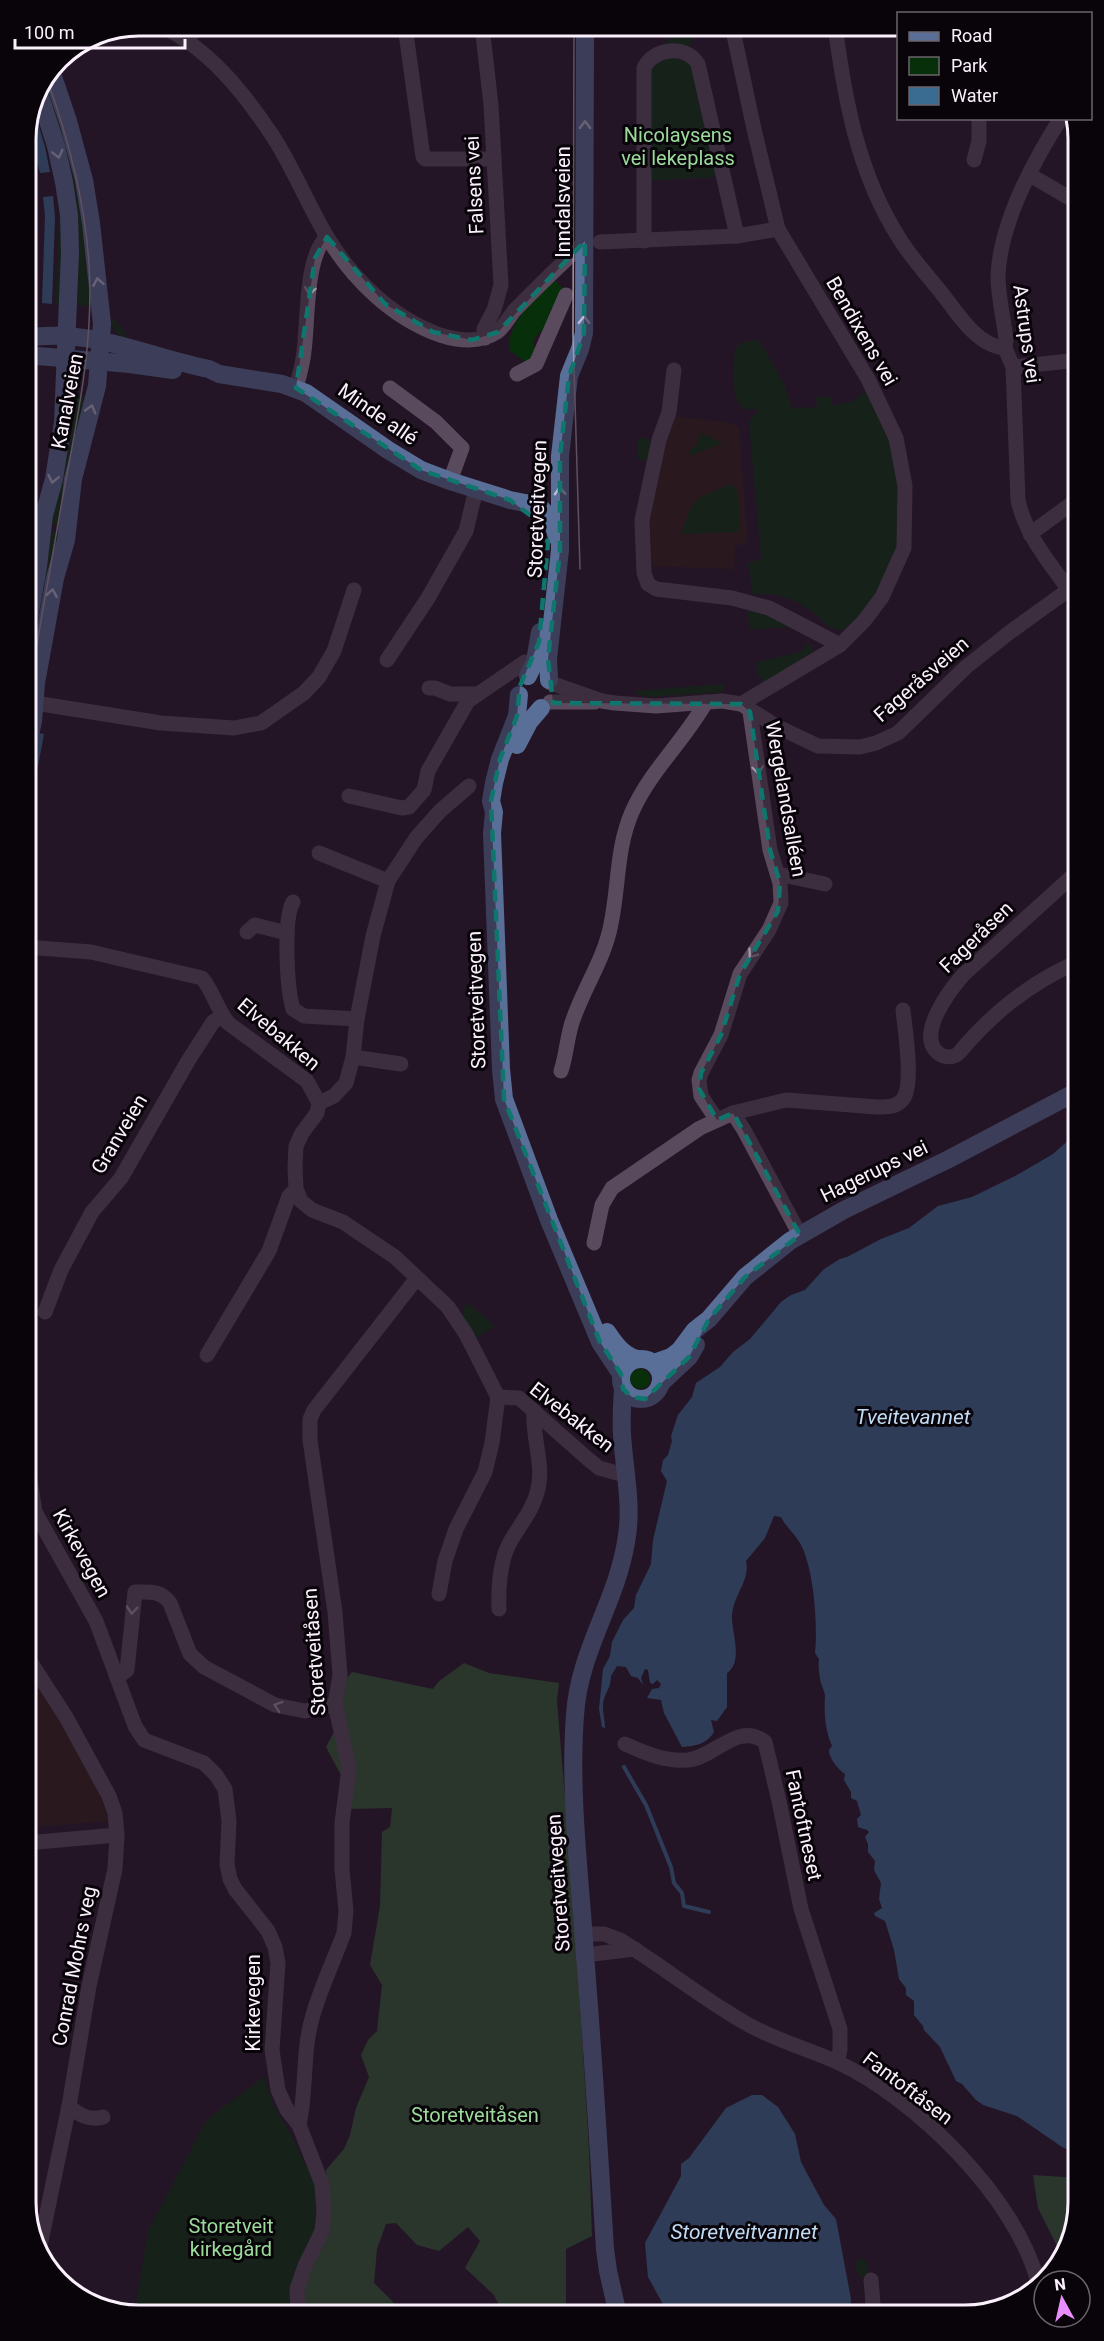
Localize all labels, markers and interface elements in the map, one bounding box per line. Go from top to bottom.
scale bar [15,12,184,50]
legend [897,12,1092,120]
text: 100 m [24,22,75,43]
text: Road [951,25,992,46]
text: Park [951,55,988,76]
text: Water [951,85,998,106]
one-way arrow [579,120,591,129]
park label: Nicolaysens vei lekeplass [621,123,735,170]
street label: Falsens vei [459,135,489,235]
street label: Inndalsveien [551,146,575,258]
one-way arrow [50,149,63,159]
street label: Bendixens vei [821,272,903,390]
one-way arrow [92,277,105,287]
street label: Astrups vei [1008,283,1046,385]
one-way arrow [304,287,316,296]
one-way arrow [578,315,590,324]
street label: Kanalveien [46,351,88,451]
street label: Minde allé [334,378,422,450]
one-way arrow [84,404,96,415]
street label: Storetveitvegen [523,440,551,578]
one-way arrow [48,473,61,483]
one-way arrow [554,487,567,496]
one-way arrow [45,588,58,598]
street label: Fageråsveien [869,631,973,727]
street label: Wergelandsalléen [760,719,812,879]
one-way arrow [751,765,763,774]
street label: Fageråsen [934,896,1018,978]
street label: Storetveitvegen [462,931,490,1069]
one-way arrow [748,948,759,959]
street label: Elvebakken [233,993,325,1075]
street label: Granveien [86,1090,152,1178]
street label: Hagerups vei [816,1135,932,1207]
street label: Elvebakken [525,1377,619,1457]
water label: Tveitevannet [856,1405,971,1429]
street label: Kirkevegen [48,1504,116,1602]
street label: Storetveitåsen [298,1587,330,1717]
one-way arrow [126,1605,139,1614]
one-way arrow [274,1701,284,1713]
street label: Fantoftneset [781,1767,827,1883]
street label: Storetveitvegen [541,1813,575,1953]
street label: Conrad Mohrs veg [47,1884,101,2048]
street label: Kirkevegen [241,1954,265,2052]
street label: Fantoftåsen [858,2046,958,2130]
park label: Storetveitåsen [411,2103,539,2127]
park label: Storetveit kirkegård [189,2214,273,2261]
water label: Storetveitvannet [670,2220,818,2244]
north arrow [1032,2269,1092,2329]
text: N [1053,2274,1067,2295]

